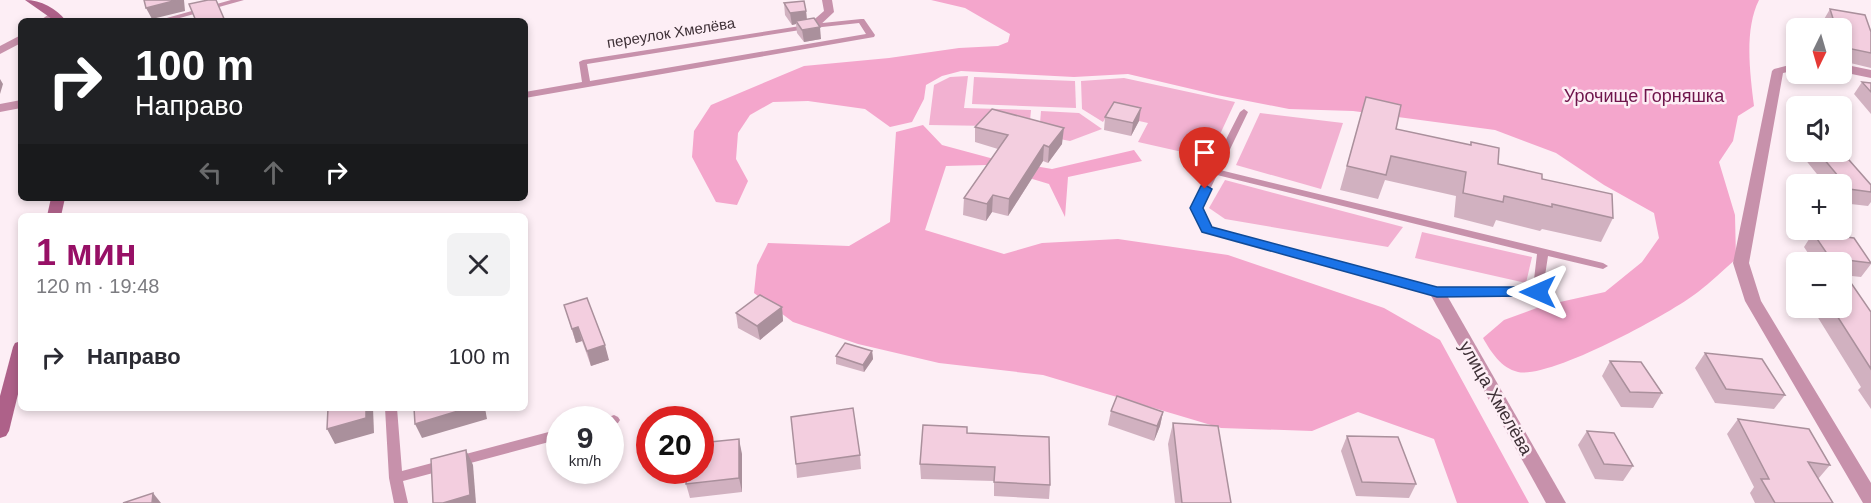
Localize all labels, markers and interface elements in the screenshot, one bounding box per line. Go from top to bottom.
street label: переулок Хмелёва [606,14,737,51]
north arrow [1786,18,1852,84]
map controls [1786,18,1852,318]
icon: right [36,42,114,120]
text: 100 m [135,42,254,89]
park label: Урочище Горняшка [1564,86,1725,106]
text: Направо [135,91,243,121]
button: sound [1786,96,1852,162]
pin [1179,127,1230,189]
icon: arrive [1188,136,1221,169]
icon: left [194,156,227,189]
icon: ahead [257,156,290,189]
icon: right [320,156,353,189]
button: + [1786,174,1852,240]
text: 1 мин [36,232,137,273]
button: close [447,233,510,296]
button: − [1786,252,1852,318]
position arrow [1506,260,1570,324]
text: 120 m · 19:48 [36,275,159,297]
street label: улица Хмелёва [1455,337,1537,459]
icon: right [36,341,69,374]
text: Направо [87,344,181,369]
text: 100 m [449,344,510,369]
speed limit sign: 20 [636,406,714,484]
text: 9 [577,421,593,454]
text: km/h [569,452,601,469]

